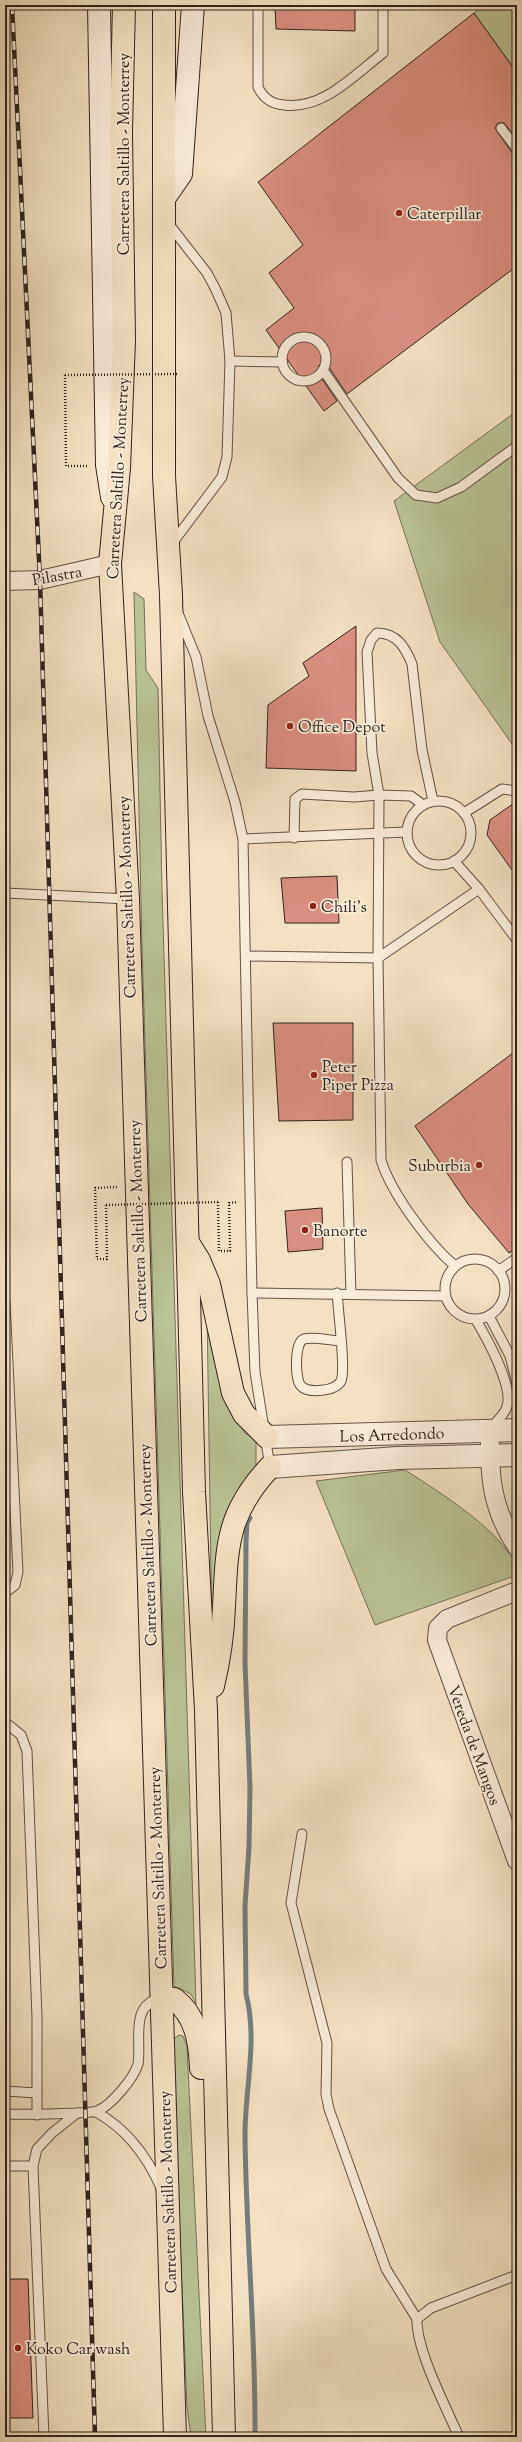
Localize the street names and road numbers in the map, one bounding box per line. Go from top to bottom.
street label: Carretera Saltillo - Monterrey [114,53,137,255]
street label: Carretera Saltillo - Monterrey [103,376,136,580]
street label: Pilastra [31,562,85,593]
street label: Carretera Saltillo - Monterrey [113,795,144,999]
street label: Carretera Saltillo - Monterrey [124,1119,155,1323]
street label: Los Arredondo [339,1423,445,1450]
street label: Carretera Saltillo - Monterrey [134,1443,165,1647]
street label: Vereda de Mangos [440,1683,505,1809]
street label: Carretera Saltillo - Monterrey [144,1766,175,1970]
street label: Carretera Saltillo - Monterrey [154,2090,185,2294]

